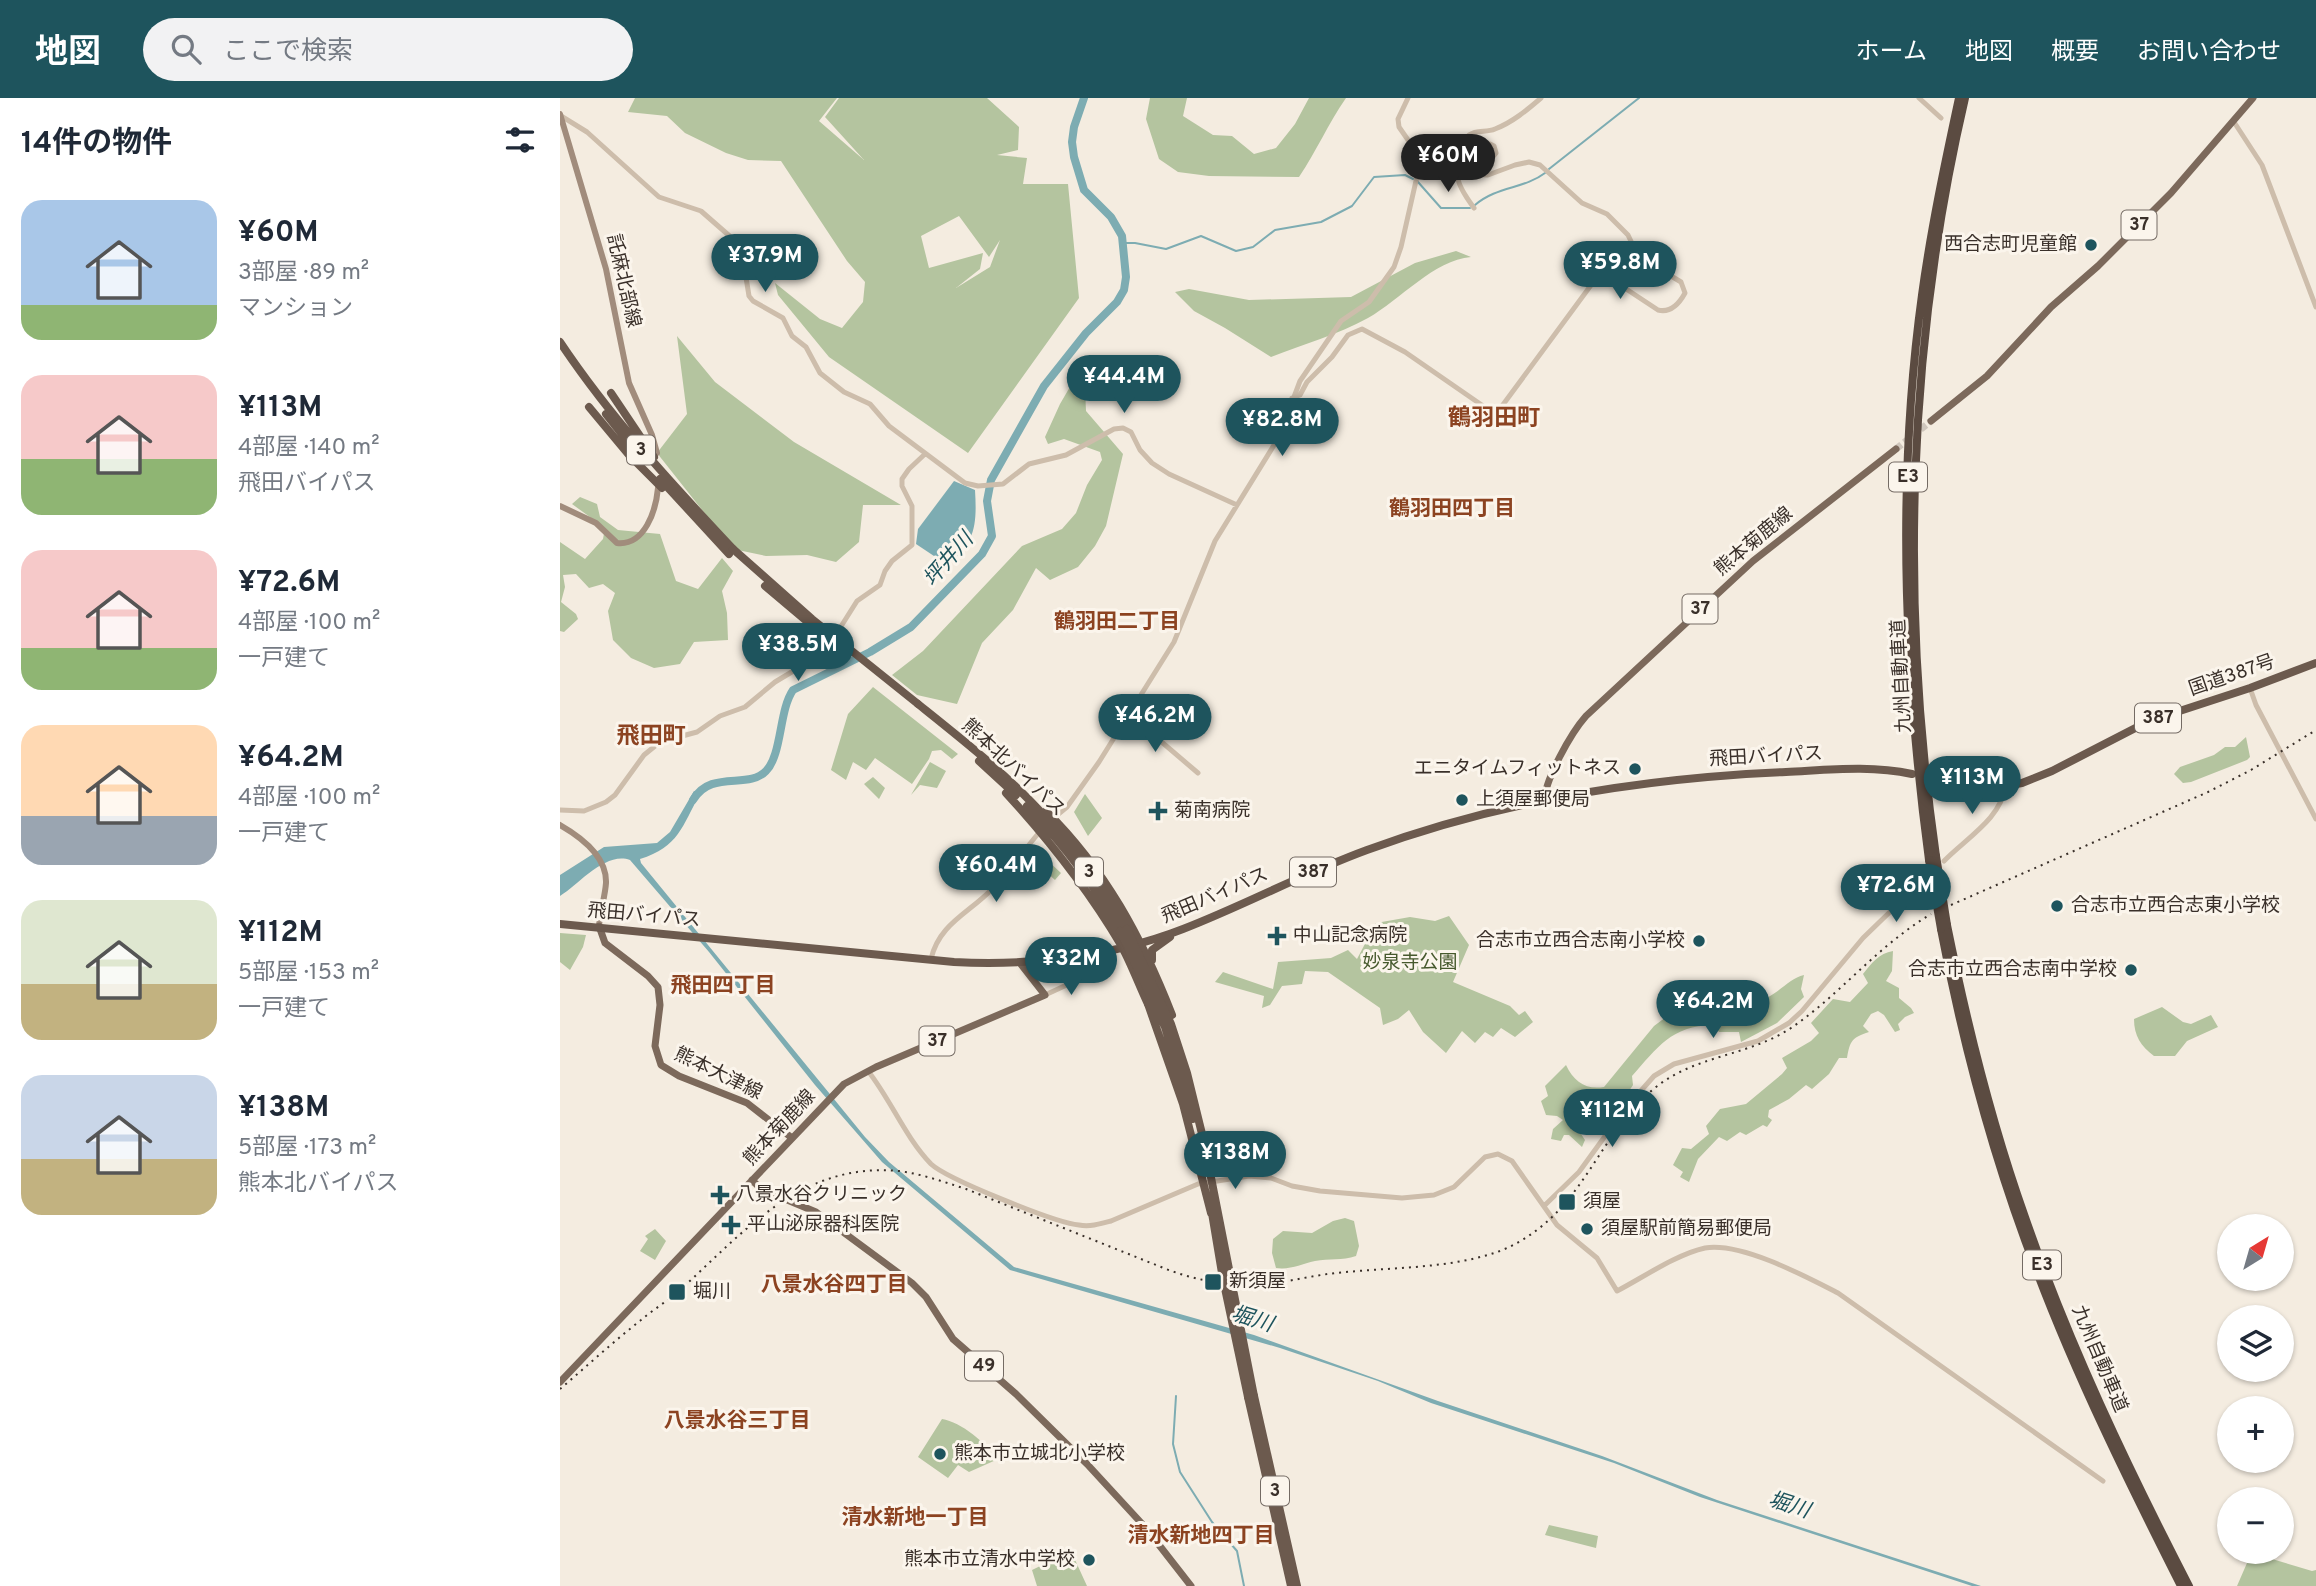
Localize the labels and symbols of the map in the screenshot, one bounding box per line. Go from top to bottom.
pin: ¥60M [1407,134,1489,194]
road number: 37 [2122,210,2156,240]
street label: 託麻北部線 [601,232,645,330]
place label: 西合志町児童館 [1944,233,2077,257]
pin: ¥37.9M [708,234,822,294]
marker: 西合志町児童館 [2083,237,2099,253]
pin: ¥59.8M [1563,242,1677,301]
pin: ¥44.4M [1067,356,1181,415]
pin: ¥82.8M [1225,398,1339,458]
district label: 鶴羽田町 [1448,405,1540,434]
road number: 3 [627,436,655,464]
road number: E3 [1889,463,1927,492]
district label: 鶴羽田四丁目 [1389,496,1515,523]
street label: 熊本菊鹿線 [1710,502,1798,582]
water label: 坪井川 [918,526,981,593]
road number: 37 [1682,594,1718,624]
district label: 鶴羽田二丁目 [1054,609,1180,636]
street label: 九州自動車道 [1887,618,1917,734]
pin: ¥38.5M [741,624,855,683]
street label: 国道387号 [2186,650,2278,702]
pin: ¥46.2M [1098,694,1212,754]
road number: 387 [2135,704,2181,732]
street label: 熊本北バイパス [956,714,1070,822]
district label: 飛田町 [617,723,686,752]
street label: 飛田バイパス [1709,742,1823,772]
pin: ¥113M [1923,756,2021,816]
place label: エニタイムフィットネス [1414,757,1621,781]
marker: エニタイムフィットネス [1627,761,1643,777]
place label: 上須屋郵便局 [1476,788,1590,812]
marker: 上須屋郵便局 [1454,792,1470,808]
place label: 菊南病院 [1174,799,1250,823]
marker: 菊南病院 [1148,801,1168,821]
pin: ¥60.4M [939,844,1053,904]
road number: 3 [1075,858,1103,886]
road number: 387 [1290,858,1336,886]
street label: 飛田バイパス [1158,863,1272,929]
pin: ¥72.6M [1839,864,1953,924]
place label: 合志市立西合志東小学校 [2071,894,2280,918]
marker: 合志市立西合志東小学校 [2049,898,2065,914]
street label: 飛田バイパス [586,899,702,933]
place label: 中山記念病院 [1293,924,1407,948]
marker: 中山記念病院 [1267,926,1287,946]
place label: 合志市立西合志南小学校 [1476,929,1685,953]
marker: 合志市立西合志南小学校 [1691,933,1707,949]
pin: ¥32M [1030,937,1112,997]
park label: 妙泉寺公園 [1362,951,1458,975]
place label: 合志市立西合志南中学校 [1908,958,2117,982]
marker: 合志市立西合志南中学校 [2123,962,2139,978]
district label: 飛田四丁目 [671,973,776,1000]
pin: ¥64.2M [1656,981,1770,1040]
road number: 37 [920,1026,954,1056]
street label: 熊本大津線 [670,1042,766,1106]
street label: 熊本菊鹿線 [739,1085,821,1171]
pin: ¥112M [1563,1090,1661,1149]
pin: ¥138M [1186,1132,1284,1191]
place label: 八景水谷クリニック [736,1183,907,1207]
marker: 八景水谷クリニック [710,1185,730,1205]
place label: 須屋 [1583,1190,1621,1214]
marker: 須屋 [1557,1192,1577,1212]
place label: 平山泌尿器科医院 [747,1213,899,1237]
north arrow [2217,1214,2294,1292]
marker: 平山泌尿器科医院 [721,1215,741,1235]
place label: 須屋駅前簡易郵便局 [1601,1217,1772,1241]
marker: 須屋駅前簡易郵便局 [1579,1221,1595,1237]
road number: E3 [2023,1250,2061,1280]
place label: 新須屋 [1229,1270,1286,1294]
district label: 八景水谷四丁目 [761,1272,908,1299]
marker: 新須屋 [1203,1272,1223,1292]
place label: 堀川 [693,1280,731,1304]
marker: 堀川 [667,1282,687,1302]
water label: 堀川 [1228,1301,1278,1340]
street label: 九州自動車道 [2066,1302,2132,1416]
road number: 49 [965,1352,1003,1380]
district label: 八景水谷三丁目 [664,1408,811,1435]
place label: 熊本市立城北小学校 [954,1442,1125,1466]
marker: 熊本市立城北小学校 [932,1446,948,1462]
road number: 3 [1261,1476,1289,1506]
water label: 堀川 [1765,1487,1815,1526]
district label: 清水新地一丁目 [842,1505,989,1532]
district label: 清水新地四丁目 [1128,1523,1275,1550]
place label: 熊本市立清水中学校 [904,1548,1075,1572]
marker: 熊本市立清水中学校 [1081,1552,1097,1568]

